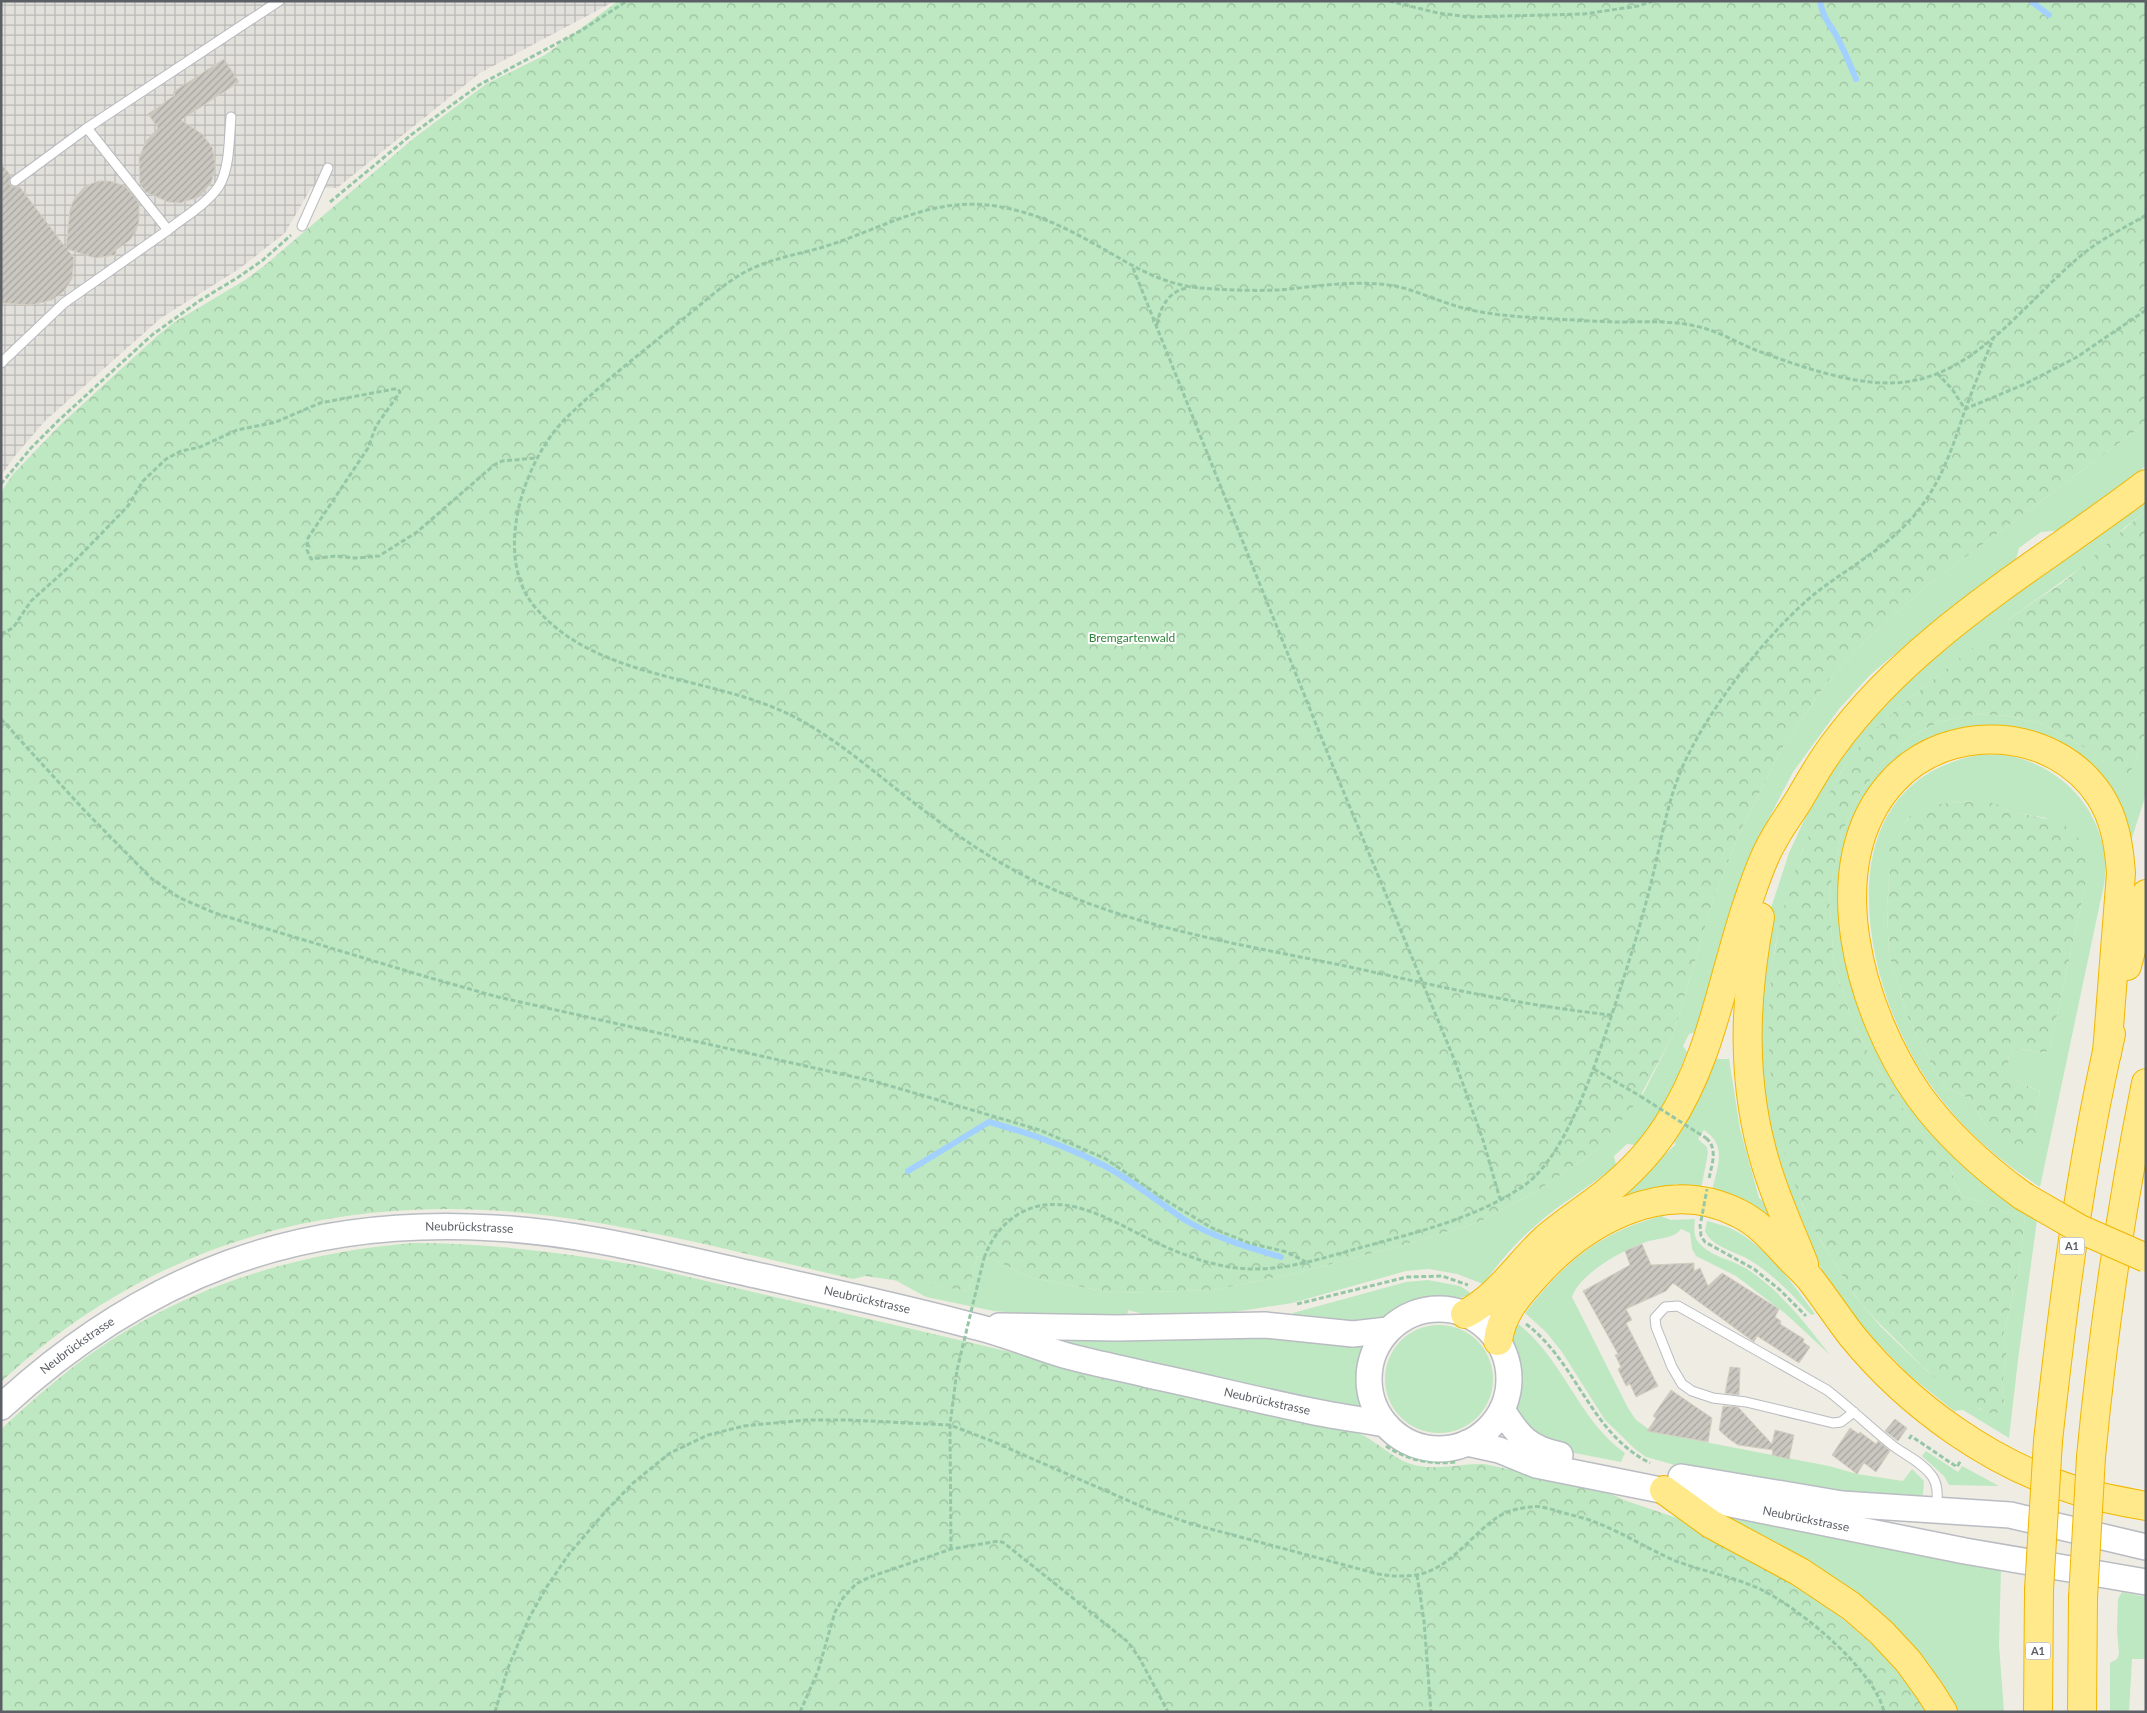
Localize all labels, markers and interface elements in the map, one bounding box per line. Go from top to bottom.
park label: Bremgartenwald [1089,630,1175,645]
street label: Neubrückstrasse [425,1218,514,1236]
road number: A1 [2060,1238,2084,1254]
street label: Neubrückstrasse [823,1282,912,1317]
street label: Neubrückstrasse [37,1313,117,1377]
street label: Neubrückstrasse [1223,1384,1312,1418]
street label: Neubrückstrasse [1761,1503,1851,1535]
road number: A1 [2026,1642,2050,1660]

